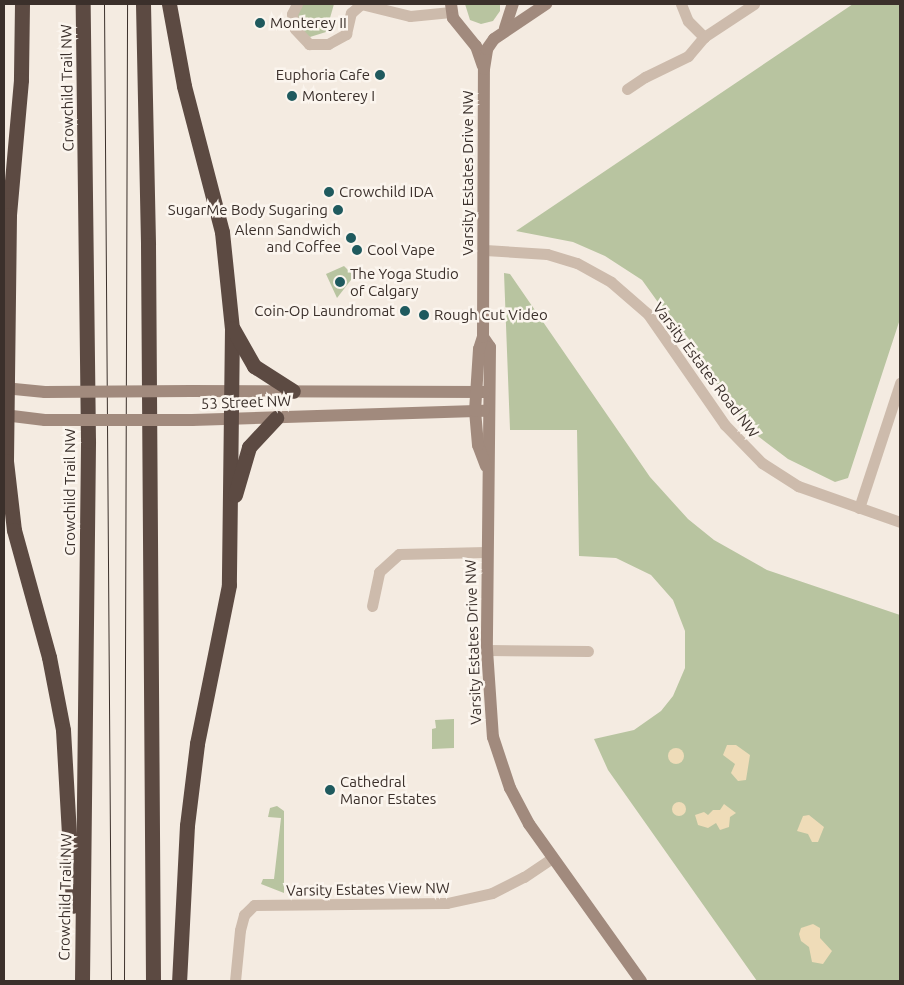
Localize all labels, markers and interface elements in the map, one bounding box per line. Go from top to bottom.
place label: Monterey II [270,14,347,32]
marker: Monterey II [254,17,266,29]
street label: Crowchild Trail NW [57,24,77,152]
place label: Euphoria Cafe [276,66,370,84]
marker: Euphoria Cafe [374,69,386,81]
place label: Monterey I [302,87,375,105]
marker: Monterey I [286,90,298,102]
street label: Varsity Estates Drive NW [459,90,477,256]
place label: Crowchild IDA [339,183,434,201]
marker: Crowchild IDA [323,186,335,198]
place label: SugarMe Body Sugaring [168,201,328,219]
marker: SugarMe Body Sugaring [332,204,344,216]
place label: Alenn Sandwich and Coffee [235,220,341,255]
marker: Alenn Sandwich and Coffee [345,232,357,244]
place label: Cool Vape [367,241,435,259]
marker: Cool Vape [351,244,363,256]
place label: The Yoga Studio of Calgary [350,264,459,299]
marker: The Yoga Studio of Calgary [334,276,346,288]
street label: Varsity Estates Road NW [649,299,763,441]
place label: Coin-Op Laundromat [254,302,395,320]
marker: Coin-Op Laundromat [399,305,411,317]
place label: Rough Cut Video [434,306,548,324]
marker: Rough Cut Video [418,309,430,321]
street label: 53 Street NW [201,391,291,413]
street label: Crowchild Trail NW [61,428,79,556]
street label: Varsity Estates Drive NW [461,559,485,725]
place label: Cathedral Manor Estates [340,772,436,807]
marker: Cathedral Manor Estates [324,784,336,796]
street label: Crowchild Trail NW [55,833,75,961]
street label: Varsity Estates View NW [286,879,450,899]

